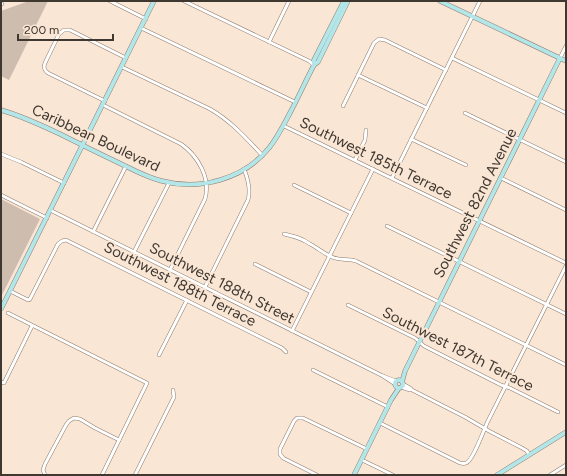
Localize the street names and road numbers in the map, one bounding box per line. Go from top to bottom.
street label: Caribbean Boulevard [29,100,163,176]
street label: Southwest 185th Terrace [297,113,455,203]
street label: Southwest 82nd Avenue [429,125,521,281]
street label: Southwest 188th Terrace [101,238,259,330]
street label: Southwest 188th Street [146,238,298,328]
street label: Southwest 187th Terrace [379,303,537,395]

